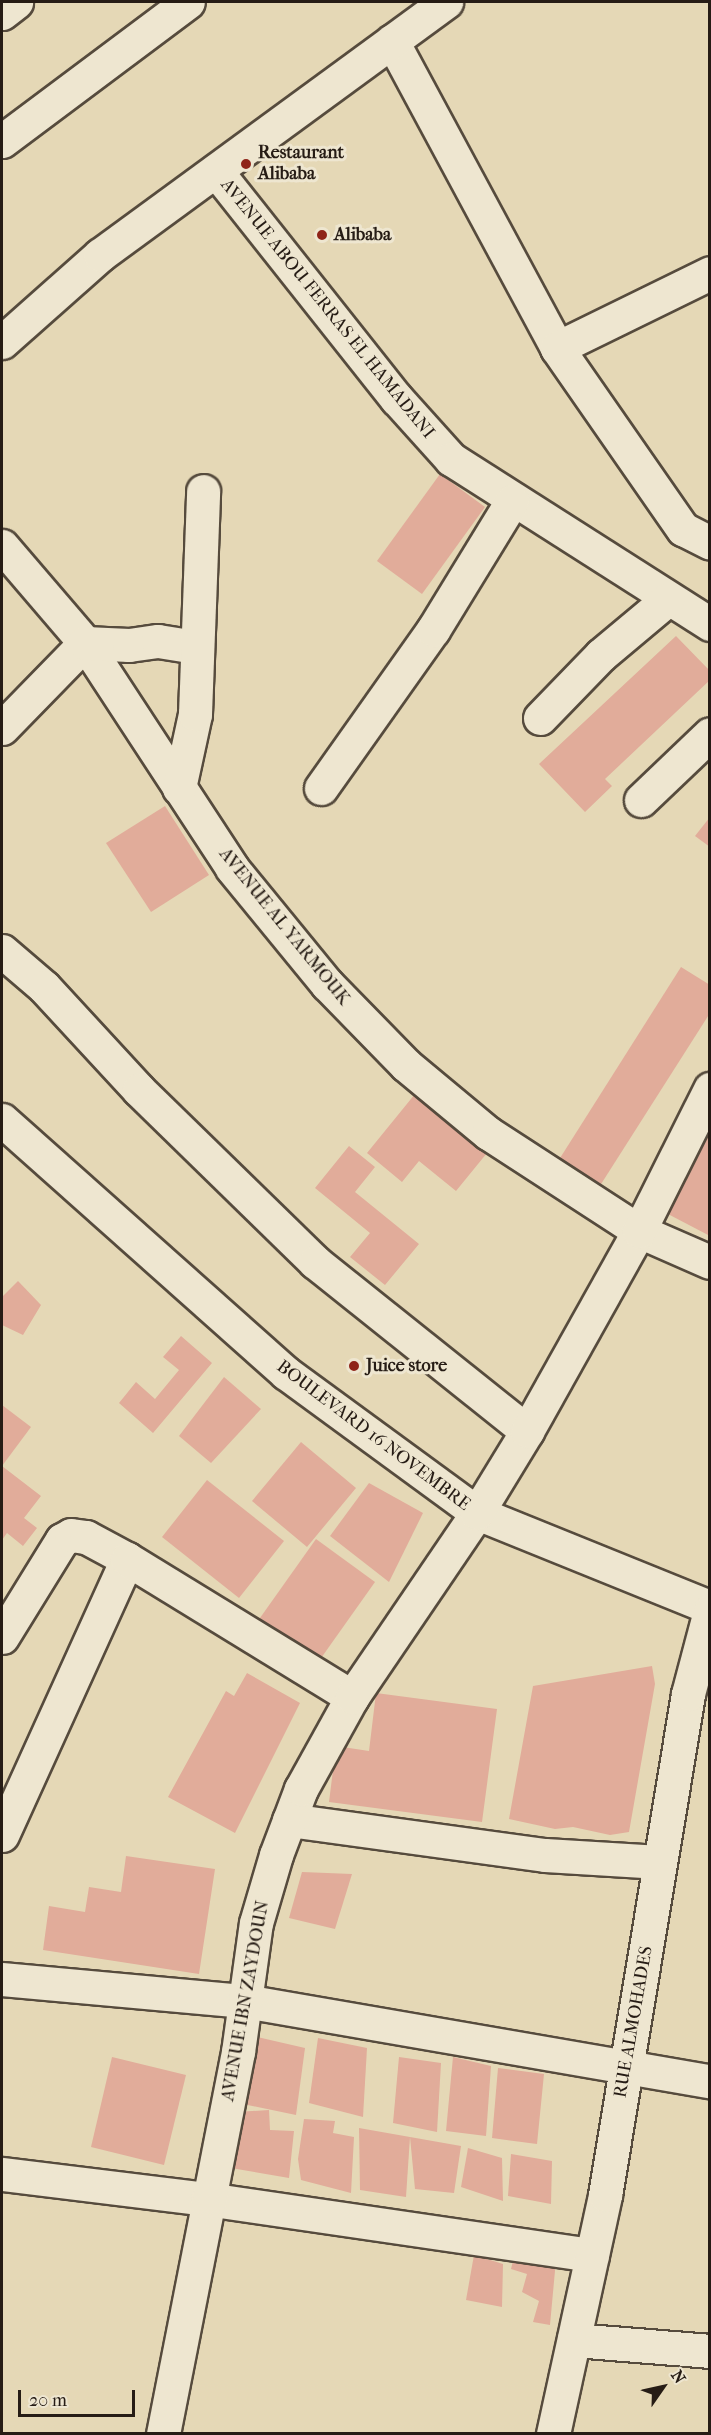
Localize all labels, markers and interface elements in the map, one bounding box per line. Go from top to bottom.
place label: Restaurant Alibaba [258,143,344,186]
marker: Restaurant Alibaba [239,157,253,171]
street label: AVENUE ABOU FERRAS EL HAMADANI [215,175,439,443]
place label: Alibaba [334,224,391,246]
marker: Alibaba [315,228,329,242]
street label: AVENUE AL YARMOUK [214,844,354,1010]
place label: Juice store [366,1355,447,1377]
street label: BOULEVARD 16 NOVEMBRE [272,1356,474,1516]
marker: Juice store [347,1359,361,1373]
street label: AVENUE IBN ZAYDOUN [218,1899,274,2103]
street label: RUE ALMOHADES [610,1944,658,2100]
north arrow [633,2357,693,2417]
text: N [667,2366,690,2387]
scale bar [21,2378,138,2416]
text: 20 m [29,2390,67,2411]

